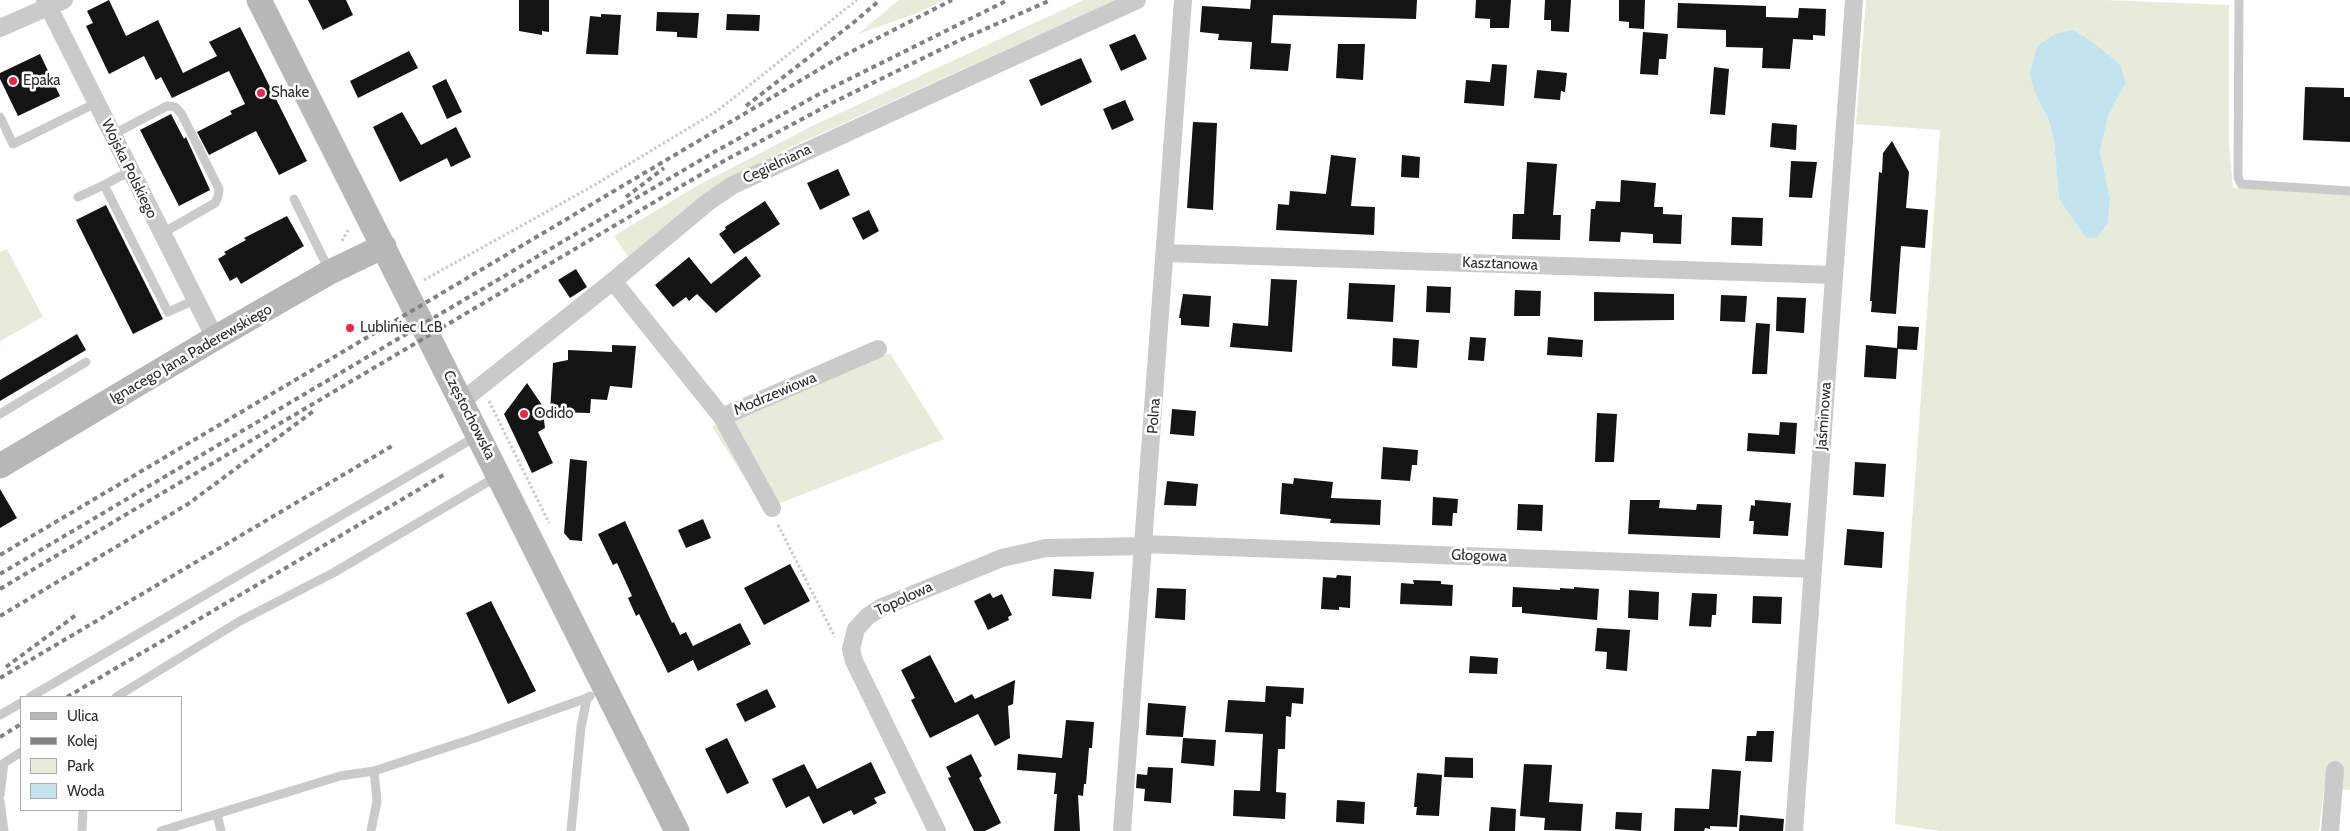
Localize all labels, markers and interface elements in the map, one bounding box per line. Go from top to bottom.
place label: Epaka [23,72,61,90]
marker: Epaka [7,75,19,87]
place label: Shake [271,84,309,102]
marker: Shake [255,87,267,99]
street label: Wojska Polskiego [97,116,161,222]
street label: Cegielniana [740,140,814,188]
street label: Kasztanowa [1462,254,1538,274]
street label: Ignacego Jana Paderewskiego [107,300,275,408]
place label: Lubliniec LcB [360,319,443,337]
marker: Lubliniec LcB [344,322,356,334]
street label: Częstochowska [439,367,499,463]
street label: Modrzewiowa [731,368,819,420]
street label: Jaśminowa [1813,381,1835,451]
street label: Polna [1144,398,1164,434]
place label: Odido [534,405,574,423]
marker: Odido [518,408,530,420]
street label: Głogowa [1451,546,1507,566]
street label: Topolowa [872,578,936,620]
legend [20,696,182,811]
text: Ulica [67,707,98,725]
text: Kolej [67,732,98,750]
text: Park [67,757,94,775]
text: Woda [67,782,104,800]

